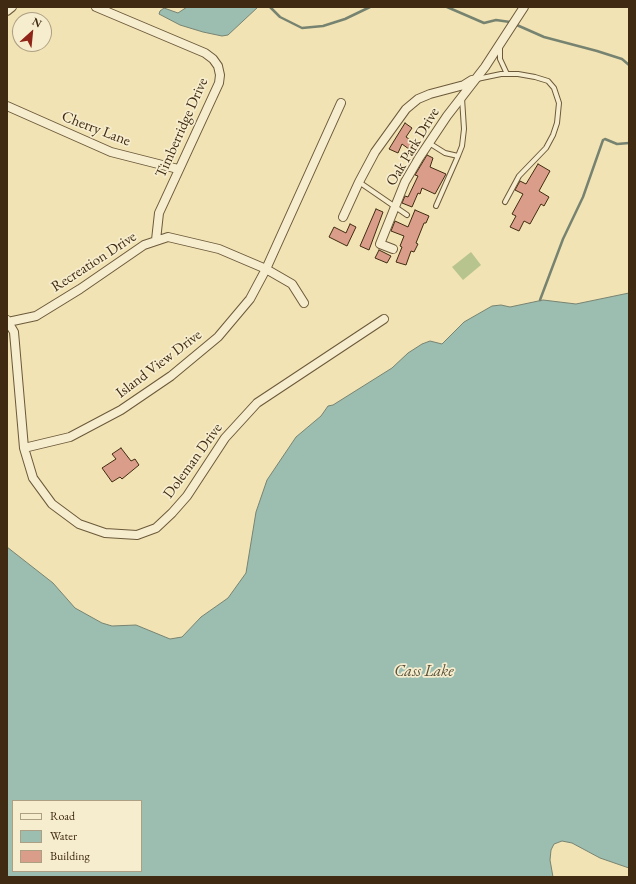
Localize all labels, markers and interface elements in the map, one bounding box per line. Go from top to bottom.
north arrow [12,12,52,52]
text: N [30,14,44,30]
street label: Timberridge Drive [152,75,212,181]
street label: Oak Park Drive [383,105,443,189]
street label: Cherry Lane [59,108,133,150]
street label: Recreation Drive [48,228,140,296]
street label: Island View Drive [113,326,205,402]
street label: Doleman Drive [160,420,226,502]
water label: Cass Lake [394,662,454,682]
legend [12,800,142,872]
text: Road [50,808,75,824]
text: Water [50,828,77,844]
text: Building [50,848,90,864]

